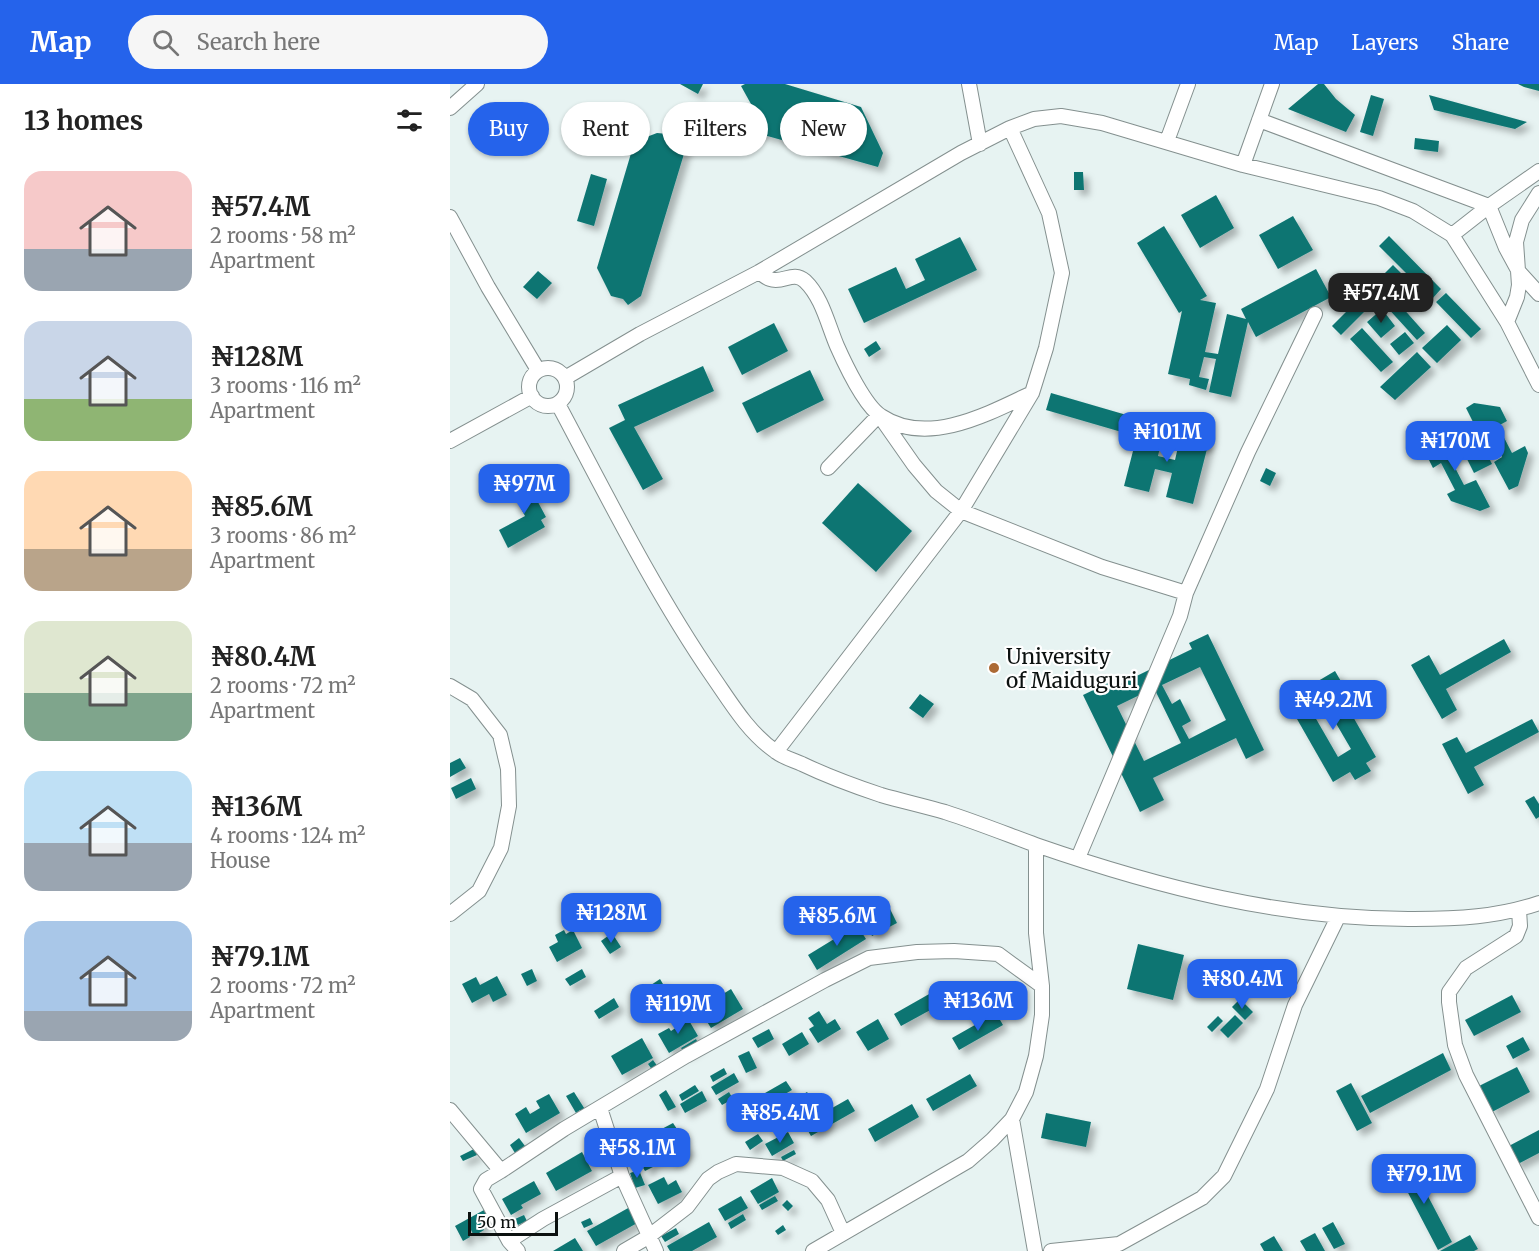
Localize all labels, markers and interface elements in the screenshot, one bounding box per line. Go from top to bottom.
search box [128,15,548,69]
text: Map [30,24,92,60]
icon: search [149,26,182,59]
text: Search here [197,28,320,56]
text: Map [1274,29,1319,56]
text: Layers [1352,29,1419,56]
text: Share [1452,29,1509,56]
chip: Buy [468,102,549,156]
chip: Rent [561,102,650,156]
chip: Filters [662,102,768,156]
chip: New [780,102,867,156]
text: 13 homes [24,104,143,137]
icon: filters [393,104,426,137]
text: ₦57.4M [210,190,311,223]
icon: home [72,195,144,267]
text: 2 rooms · 58 m² [210,223,356,248]
text: Apartment [210,248,315,273]
pin: ₦57.4M [1332,273,1430,324]
text: ₦57.4M [1342,280,1420,305]
text: ₦128M [210,340,303,373]
icon: home [72,345,144,417]
text: 3 rooms · 116 m² [210,373,361,398]
text: Apartment [210,398,315,423]
pin: ₦101M [1125,412,1209,463]
text: ₦101M [1132,419,1202,444]
pin: ₦170M [1413,421,1497,472]
text: ₦170M [1420,428,1490,453]
pin: ₦97M [488,464,560,515]
text: ₦97M [493,471,555,496]
text: ₦85.6M [210,490,313,523]
icon: home [72,495,144,567]
text: 3 rooms · 86 m² [210,523,356,548]
text: Apartment [210,548,315,573]
text: ₦80.4M [210,640,316,673]
place label: University of Maiduguri [1006,643,1138,694]
icon: home [72,645,144,717]
marker: University of Maiduguri [987,661,1001,675]
text: 2 rooms · 72 m² [210,673,356,698]
pin: ₦49.2M [1284,680,1382,731]
text: ₦49.2M [1293,687,1373,712]
text: Apartment [210,698,315,723]
text: ₦136M [210,790,302,823]
icon: home [72,795,144,867]
text: 4 rooms · 124 m² [210,823,365,848]
text: House [210,848,270,873]
pin: ₦128M [569,893,653,944]
pin: ₦85.6M [788,896,886,947]
text: ₦128M [575,900,647,925]
text: ₦85.6M [798,903,877,928]
text: ₦79.1M [210,940,309,973]
icon: home [72,945,144,1017]
pin: ₦80.4M [1193,959,1291,1010]
text: ₦80.4M [1201,966,1283,991]
text: 2 rooms · 72 m² [210,973,356,998]
pin: ₦136M [936,981,1020,1032]
pin: ₦119M [636,984,720,1035]
text: ₦136M [943,988,1013,1013]
text: ₦119M [644,991,712,1016]
text: Apartment [210,998,315,1023]
pin: ₦85.4M [731,1093,829,1144]
text: ₦85.4M [740,1100,820,1125]
pin: ₦58.1M [588,1128,686,1179]
text: ₦58.1M [598,1135,676,1160]
pin: ₦79.1M [1375,1154,1473,1205]
text: ₦79.1M [1386,1161,1462,1186]
scale bar [468,1209,558,1236]
text: 50 m [477,1212,516,1232]

